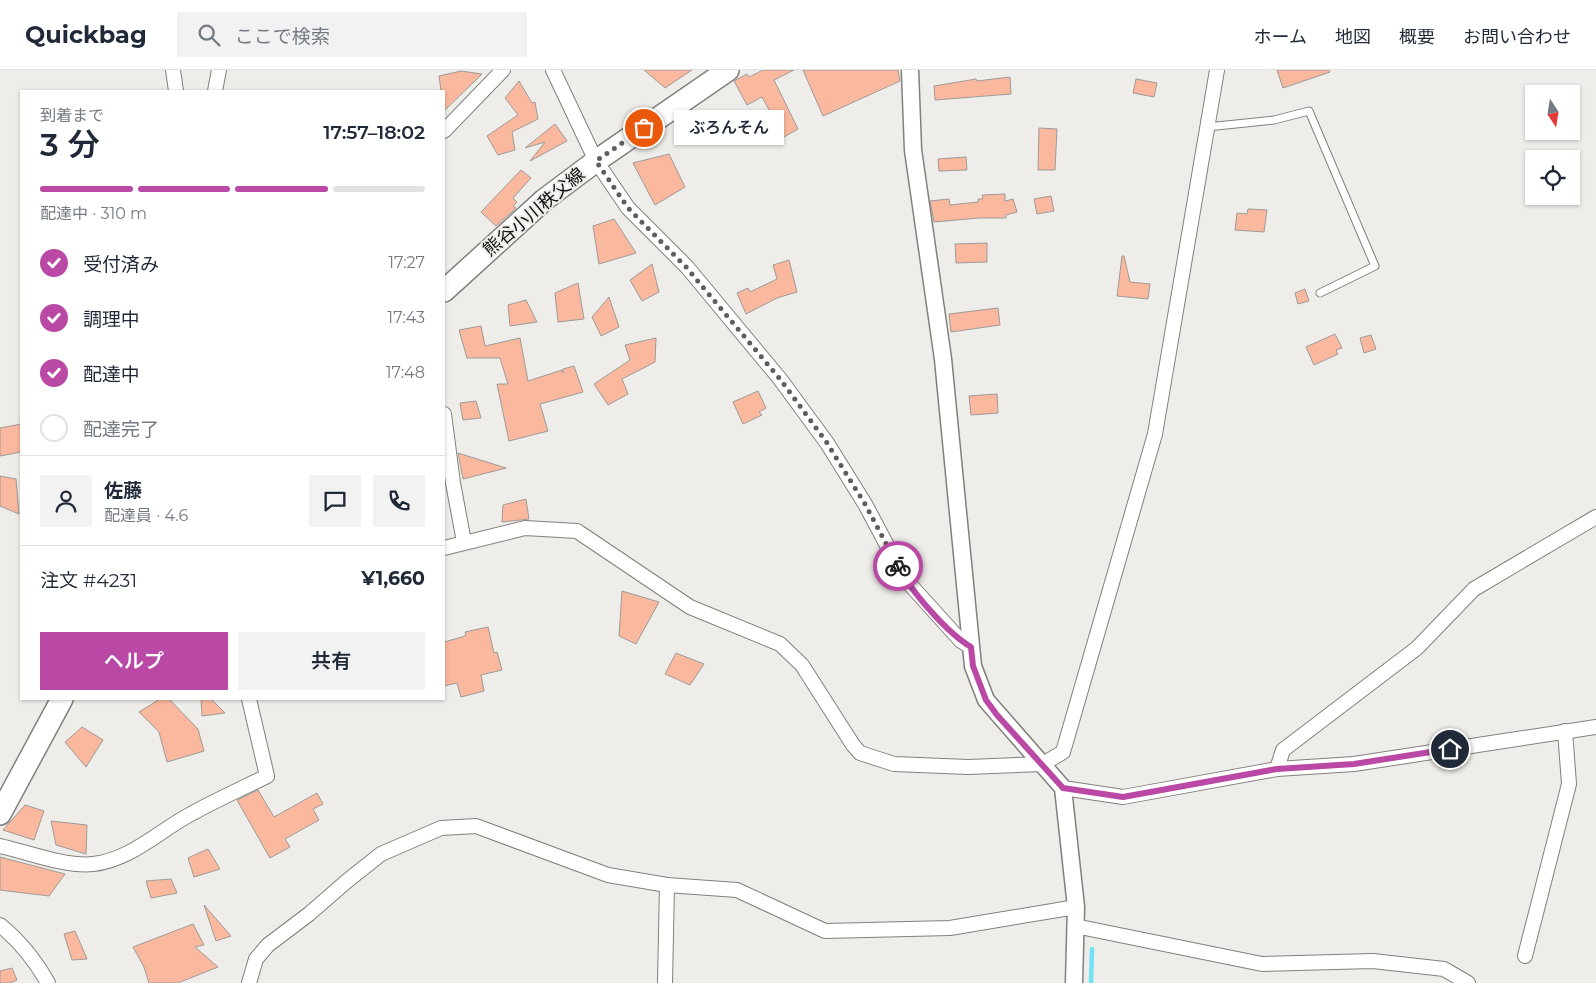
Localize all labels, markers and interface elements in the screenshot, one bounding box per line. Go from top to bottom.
search box [177,12,527,57]
text: Quickbag [25,20,147,49]
icon: search [195,21,223,49]
text: ここで検索 [235,25,330,48]
text: ホーム [1254,26,1307,48]
text: 地図 [1335,26,1371,48]
text: 概要 [1399,26,1435,48]
text: お問い合わせ [1463,26,1571,48]
north arrow [1525,85,1580,140]
map controls [1525,85,1580,205]
text: 到着まで [40,106,104,125]
pin [623,107,665,149]
callout: ぶろんそん [674,110,784,146]
icon: bag [630,114,658,142]
text: ぶろんそん [689,118,769,137]
text: 17:57–18:02 [323,121,425,144]
text: 3 分 [40,125,99,164]
button: locate [1525,150,1580,205]
street label: 熊谷小川秩父線 [479,163,589,261]
text: 配達中 · 310 m [40,204,147,223]
icon: check [40,249,68,277]
text: 受付済み [83,253,159,276]
text: 17:27 [388,253,425,272]
icon: check [40,304,68,332]
text: 調理中 [83,308,140,331]
text: 17:43 [387,308,425,327]
icon: check [40,359,68,387]
text: 配達中 [83,363,140,386]
text: 17:48 [386,363,425,382]
text: 配達完了 [83,418,159,441]
button: person [40,475,92,527]
button: chat [309,475,361,527]
button: phone [373,475,425,527]
text: 佐藤 [104,479,142,502]
text: 配達員 · 4.6 [104,506,188,525]
courier [873,541,923,591]
icon: bike [884,552,912,580]
text: ¥1,660 [361,567,425,590]
text: 注文 #4231 [40,569,137,592]
button: ヘルプ [40,632,228,690]
button: 共有 [238,632,425,690]
pin [1429,728,1471,770]
icon: home [1436,735,1464,763]

